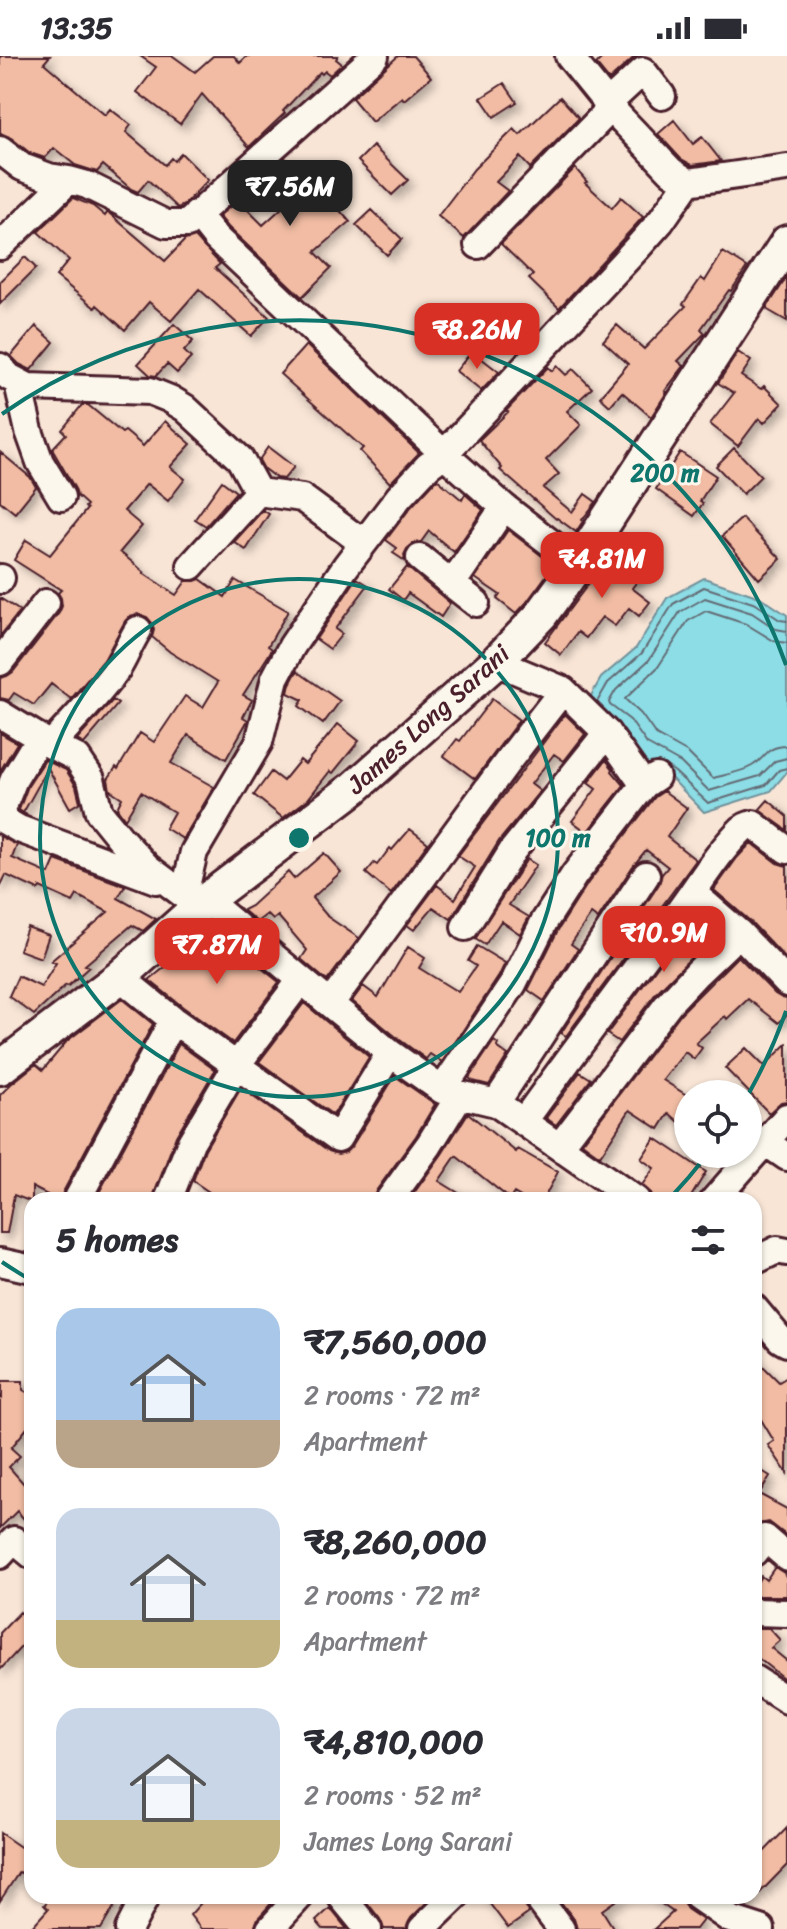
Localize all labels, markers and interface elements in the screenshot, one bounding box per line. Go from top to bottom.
text: 13:35 [40,1,113,55]
pin: ₹7.56M [225,160,355,228]
text: ₹7.56M [245,163,335,209]
pin: ₹8.26M [412,303,542,371]
text: ₹8.26M [432,306,522,352]
text: 200 m [630,452,700,494]
pin: ₹4.81M [537,532,667,600]
text: ₹4.81M [559,535,645,581]
street label: James Long Sarani [335,632,521,806]
text: 100 m [525,817,591,859]
centre of rings [285,824,313,852]
pin: ₹10.9M [599,906,729,974]
text: ₹10.9M [620,909,708,955]
pin: ₹7.87M [152,918,282,986]
text: ₹7.87M [173,921,262,967]
map controls [674,1080,762,1168]
button: locate [674,1080,762,1168]
text: 5 homes [56,1210,178,1270]
icon: filters [686,1218,730,1262]
text: ₹7,560,000 [304,1312,487,1372]
icon: home [120,1340,216,1436]
text: 2 rooms · 72 m² [304,1372,481,1418]
text: Apartment [304,1418,427,1464]
text: ₹8,260,000 [304,1512,487,1572]
icon: home [120,1540,216,1636]
text: 2 rooms · 72 m² [304,1572,481,1618]
text: Apartment [304,1618,427,1664]
text: ₹4,810,000 [304,1712,484,1772]
icon: home [120,1740,216,1836]
text: 2 rooms · 52 m² [304,1772,482,1818]
text: James Long Sarani [304,1818,512,1864]

